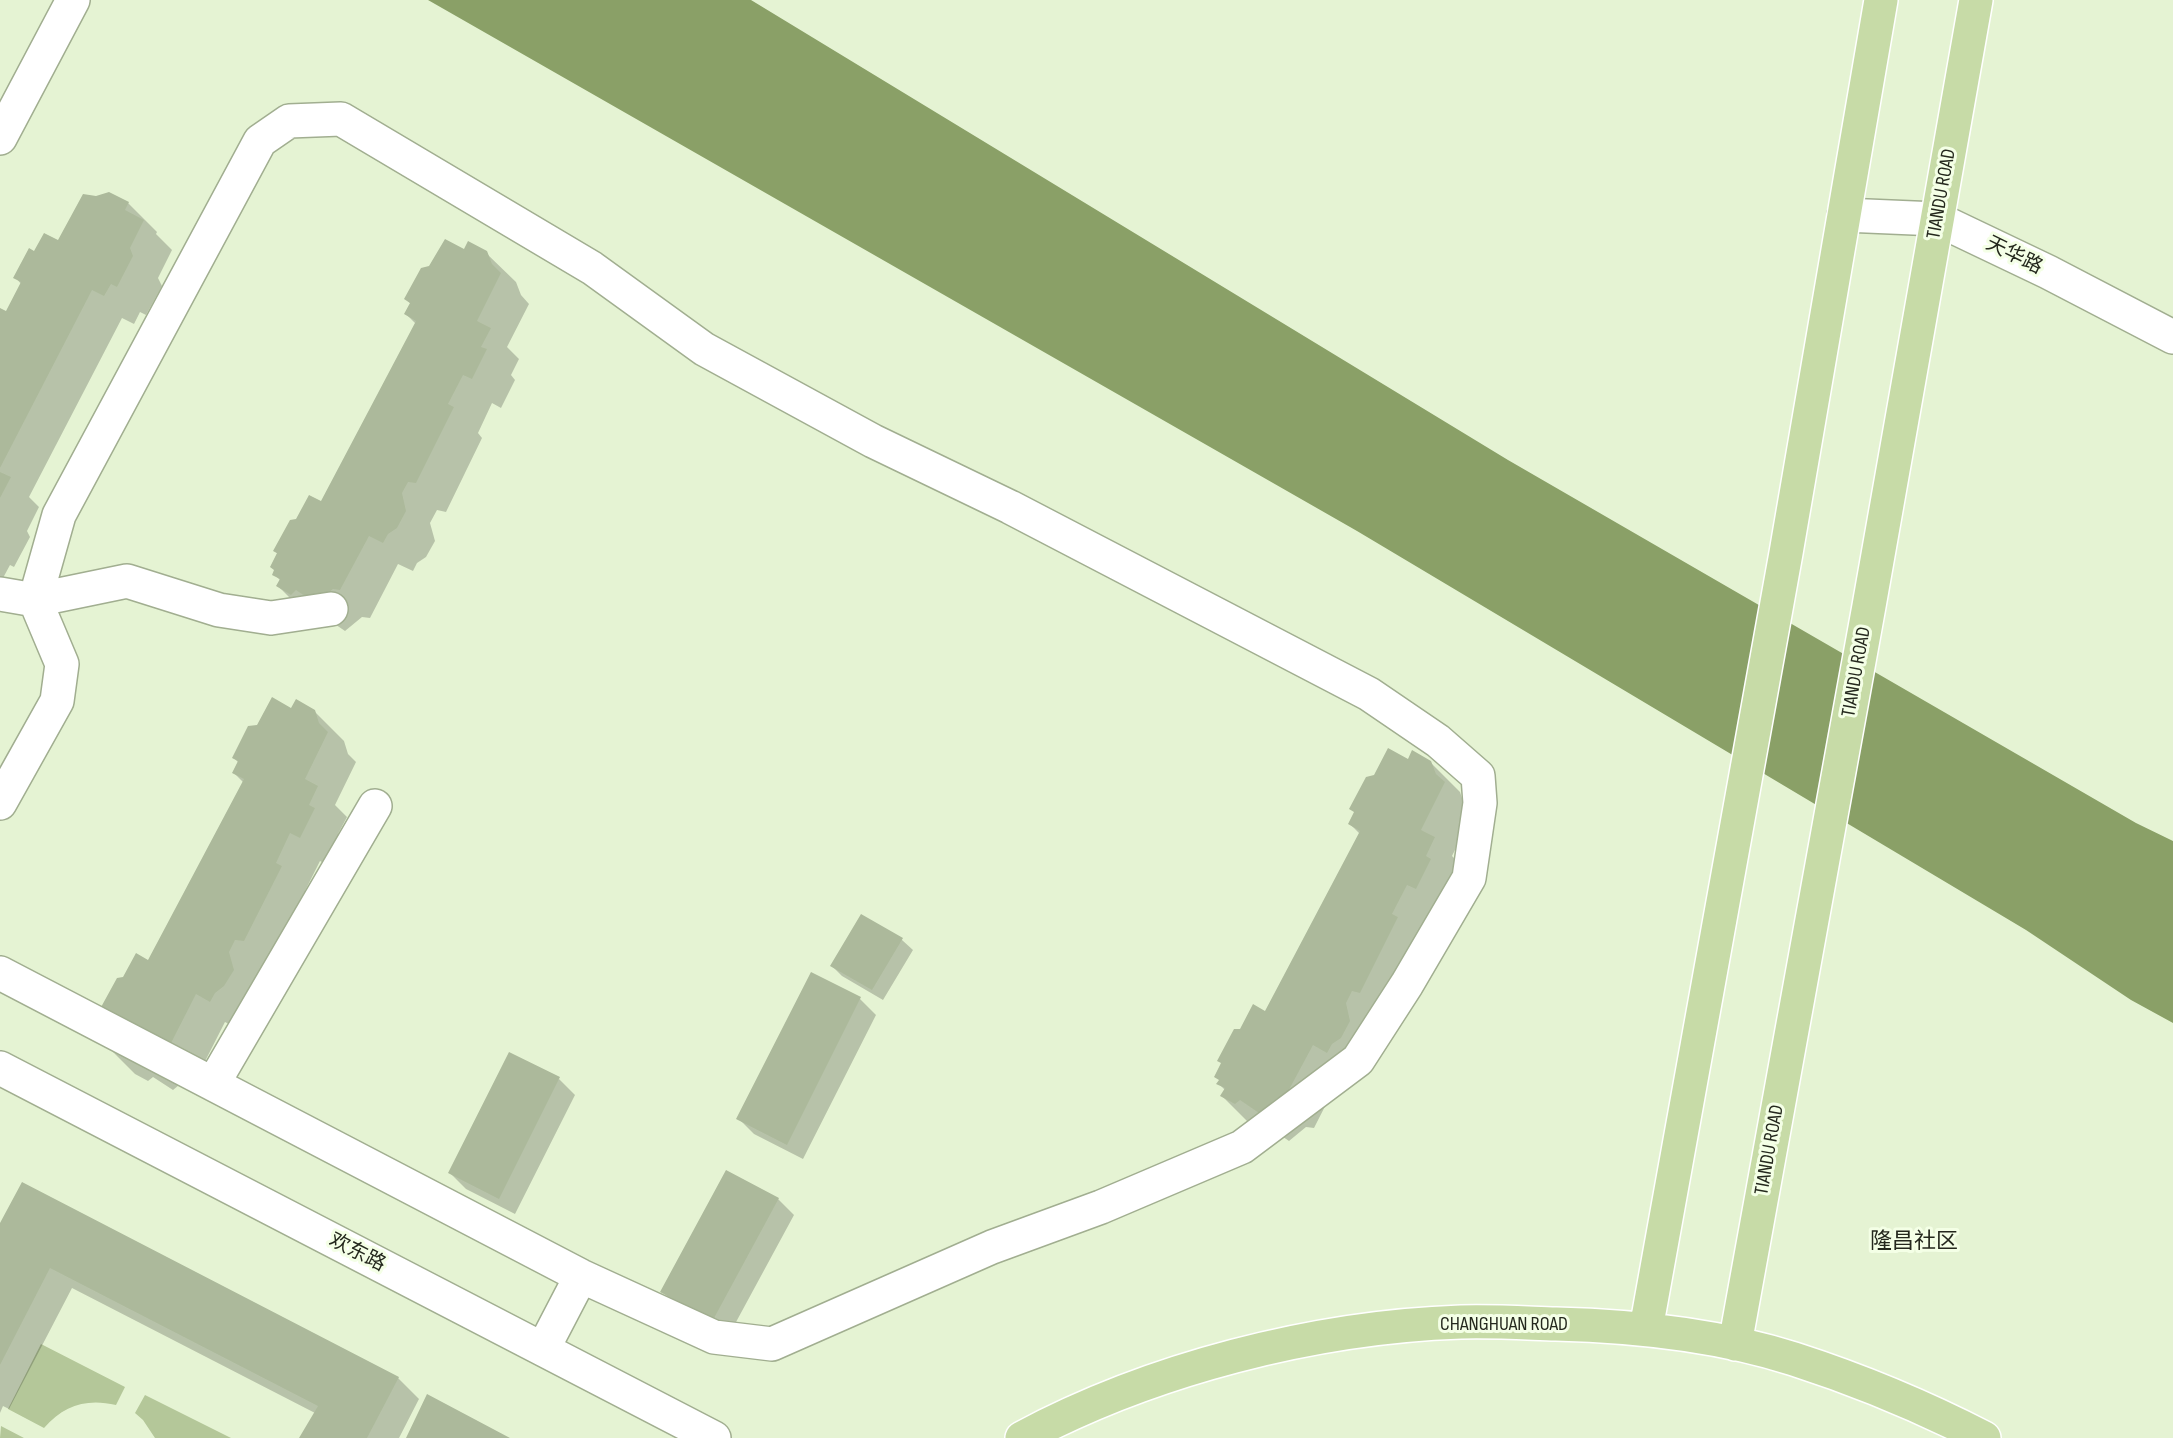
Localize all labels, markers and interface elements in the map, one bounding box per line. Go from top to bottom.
street label: TIANDU ROAD [1922,147,1962,241]
street label: 天华路 [1982,232,2046,280]
street label: TIANDU ROAD [1837,625,1877,719]
street label: TIANDU ROAD [1750,1103,1790,1197]
street label: 欢东路 [325,1229,389,1277]
district label: 隆昌社区 [1870,1229,1958,1255]
street label: CHANGHUAN ROAD [1440,1313,1568,1337]

